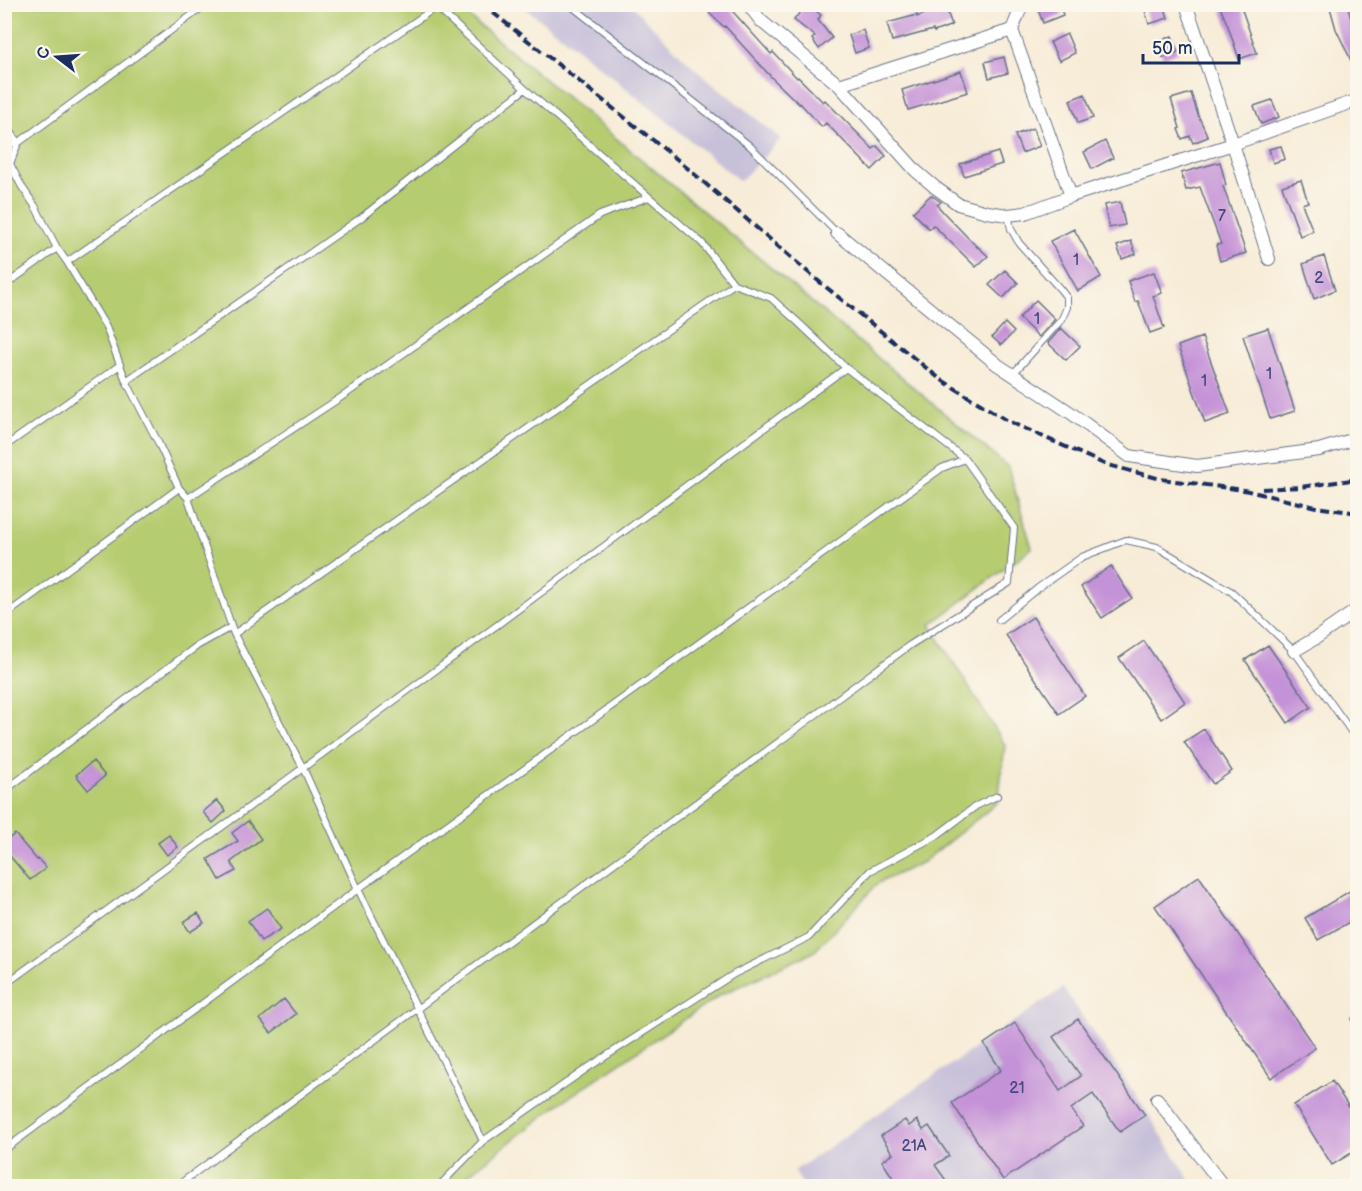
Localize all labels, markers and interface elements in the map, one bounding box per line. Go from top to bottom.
north arrow [27,27,87,87]
scale bar [1143,27,1239,65]
text: 50 m [1152,38,1193,59]
text: С [33,45,55,61]
house number: 7 [1218,207,1226,226]
house number: 1 [1073,251,1079,270]
house number: 2 [1314,269,1324,288]
house number: 1 [1034,310,1040,329]
house number: 1 [1266,365,1272,384]
house number: 1 [1201,372,1207,391]
house number: 21 [1009,1079,1025,1098]
house number: 21А [901,1137,927,1156]

